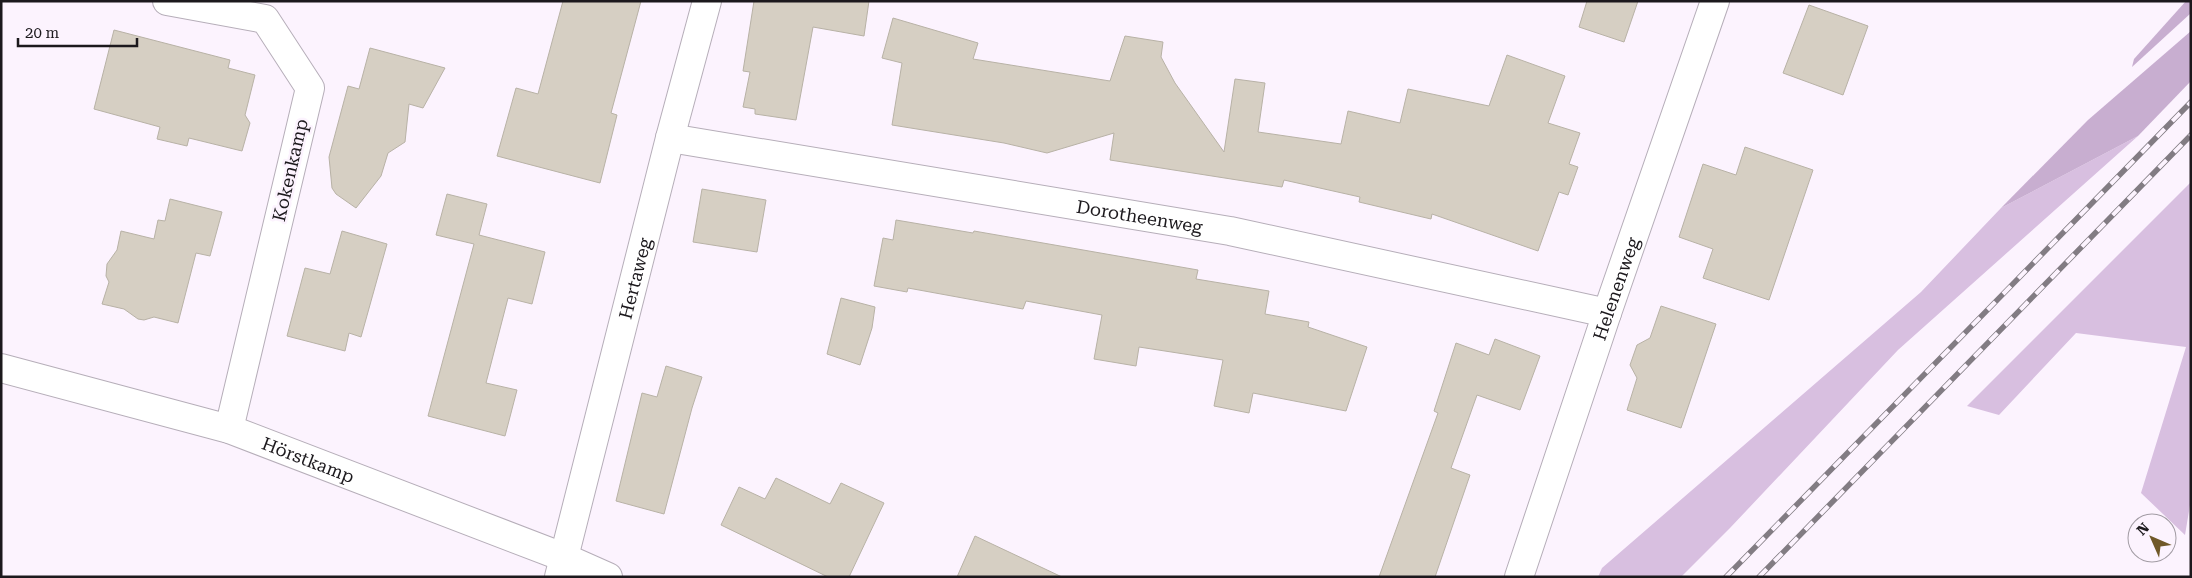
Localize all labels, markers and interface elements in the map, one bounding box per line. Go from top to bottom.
scale bar [18,15,136,47]
text: 20 m [25,24,60,42]
street label: Kokenkamp [268,117,312,223]
street label: Dorotheenweg [1075,195,1205,237]
street label: Helenenweg [1588,234,1643,343]
street label: Hertaweg [614,235,655,321]
street label: Hörstkamp [259,432,358,487]
north arrow [2127,513,2177,563]
text: N [2133,519,2152,538]

